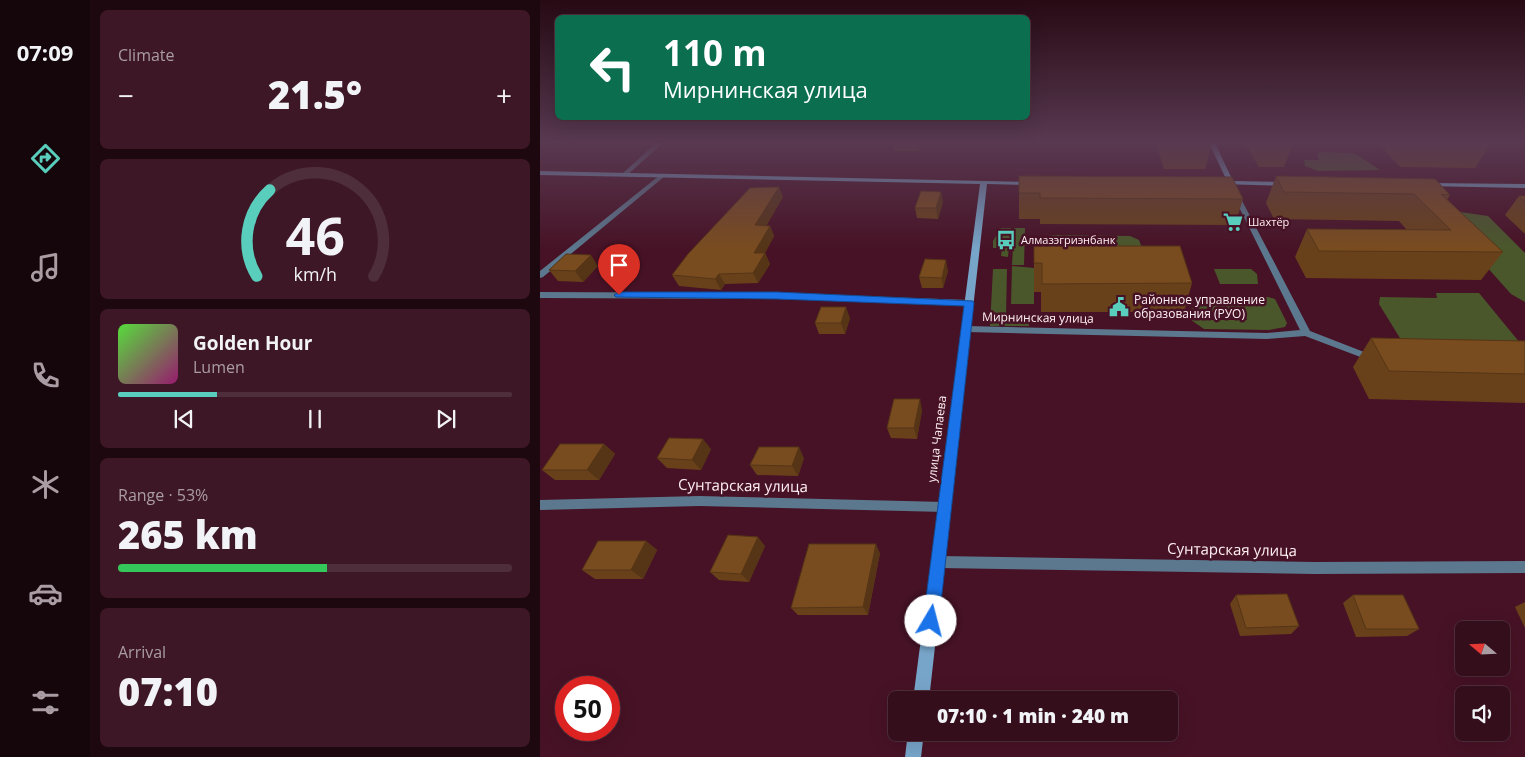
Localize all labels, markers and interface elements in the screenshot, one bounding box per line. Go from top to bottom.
text: 110 m [663,29,767,76]
icon: left [580,35,645,100]
text: 07:09 [17,37,73,67]
text: Climate [118,44,175,66]
text: 21.5° [268,68,362,120]
text: Мирнинская улица [663,74,868,104]
text: − [118,76,134,114]
text: + [496,76,512,114]
icon: directions [28,141,63,176]
text: 46 [285,199,345,270]
supermarket icon: Шахтёр [1222,211,1244,233]
place label: Шахтёр [1248,214,1290,229]
bus stop icon: Алмазэгриэнбанк [995,229,1017,251]
place label: Алмазэгриэнбанк [1021,232,1116,247]
pin [598,244,640,295]
icon: music [28,250,63,285]
icon: arrive [605,251,633,279]
text: km/h [293,262,337,286]
place label: Районное управление образования (РУО) [1134,291,1265,322]
public building icon: Районное управление образования (РУО) [1108,296,1130,318]
street label: Мирнинская улица [982,308,1094,327]
text: Golden Hour [193,330,312,356]
text: Lumen [193,356,245,378]
icon: phone [28,358,63,393]
street label: улица Чапаева [923,395,950,483]
icon: previous [170,405,198,433]
icon: pause [301,405,329,433]
icon: next [432,405,460,433]
icon: climate [28,467,63,502]
street label: Сунтарская улица [678,474,808,496]
text: Range · 53% [118,484,208,506]
text: 265 km [118,508,258,560]
street label: Сунтарская улица [1167,538,1297,560]
icon: car [28,576,63,611]
position arrow [904,594,956,646]
north arrow [1455,621,1510,676]
map controls [1455,621,1510,741]
text: Arrival [118,641,166,663]
text: 07:10 [118,665,218,717]
speed limit sign: 50 [555,676,620,741]
icon: filters [28,685,63,720]
button: sound [1455,686,1510,741]
text: 07:10 · 1 min · 240 m [937,703,1129,729]

